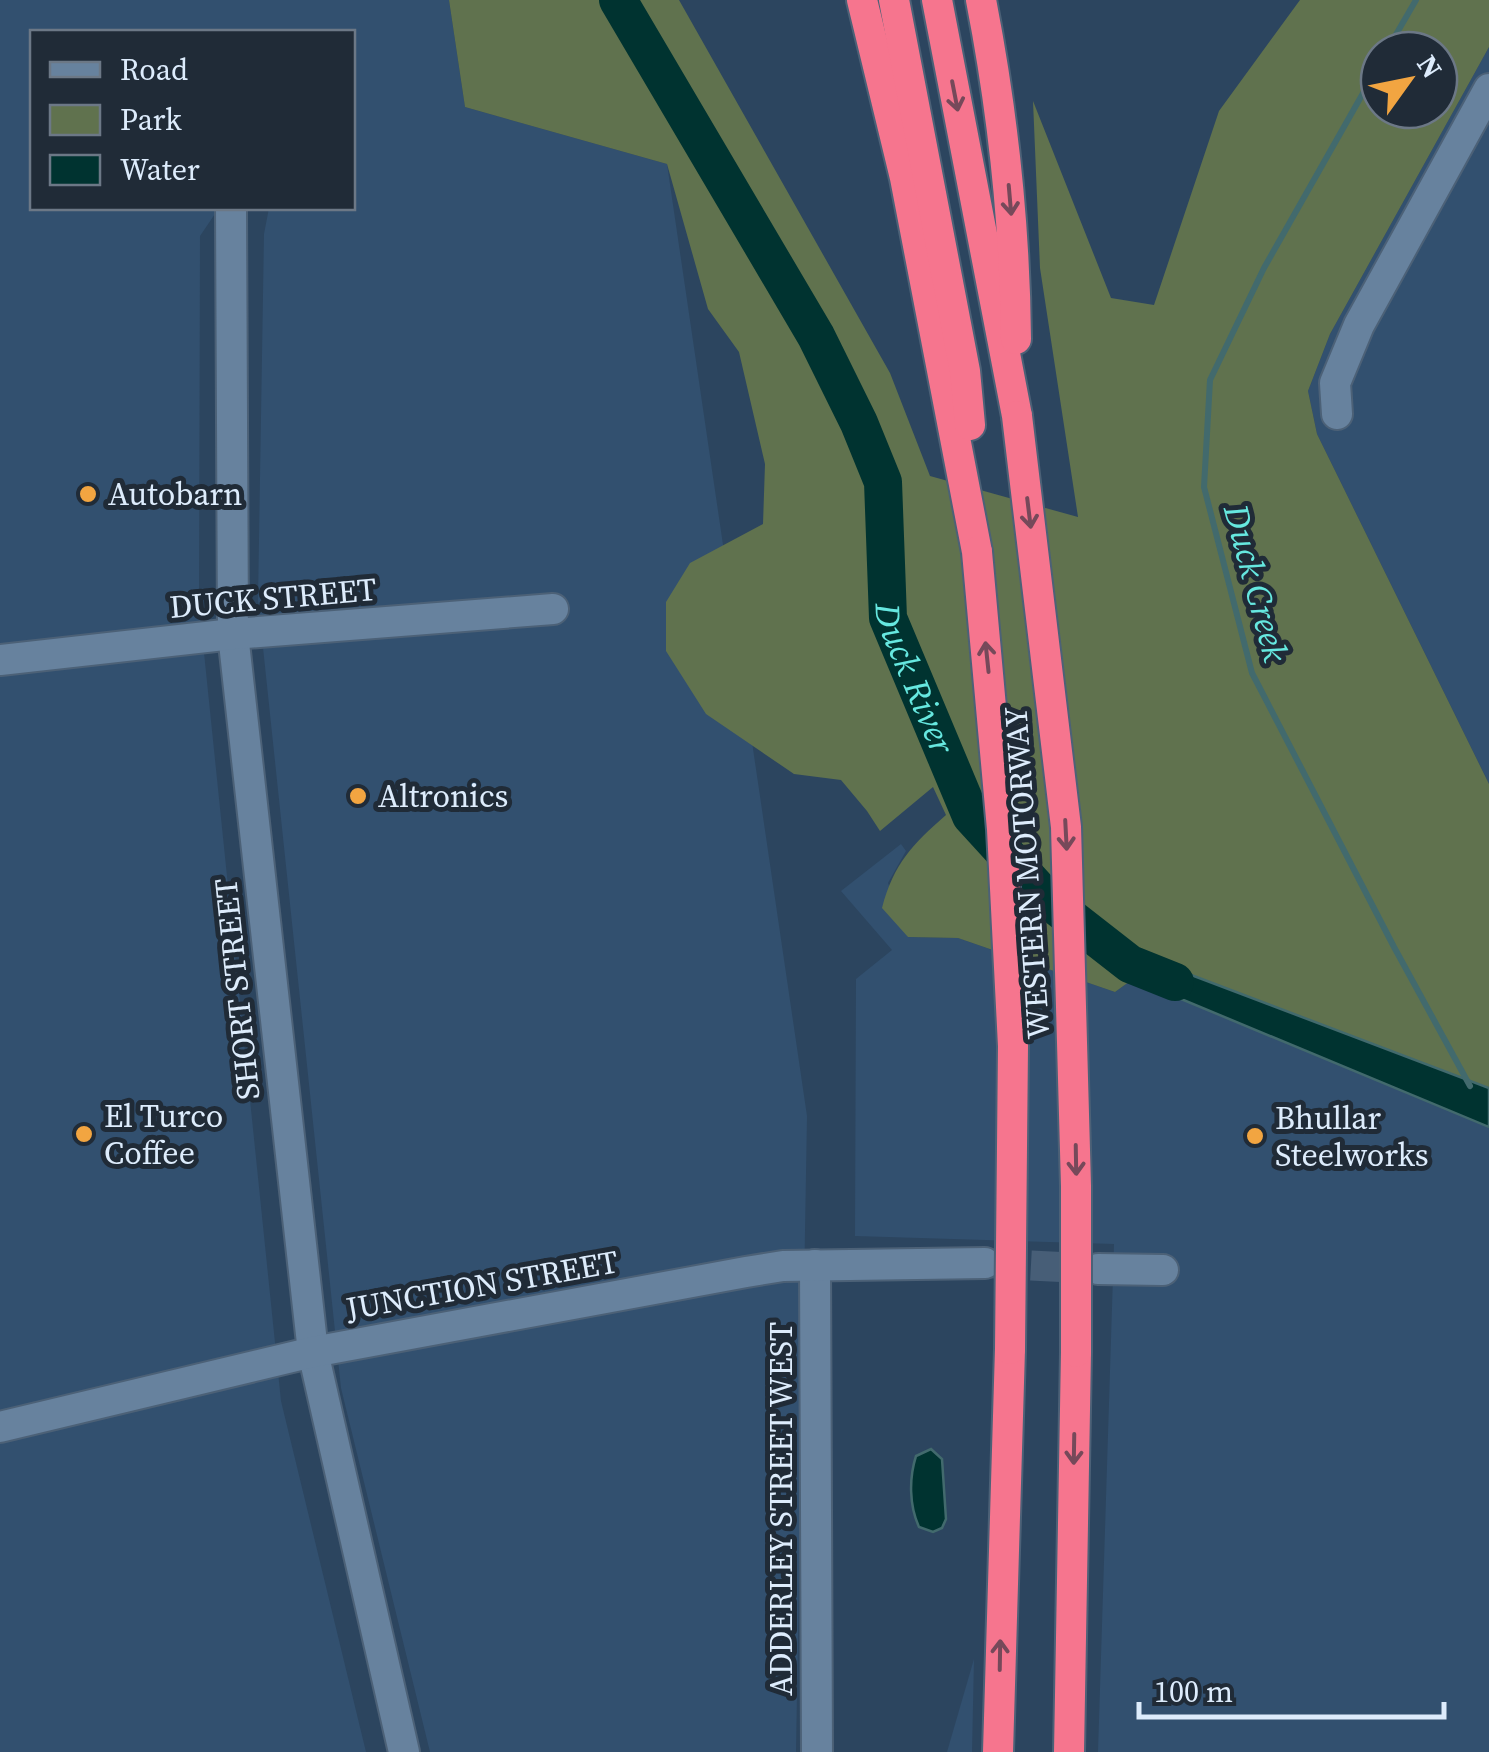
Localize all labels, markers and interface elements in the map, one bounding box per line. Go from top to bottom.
legend [30,30,355,210]
north arrow [1359,30,1459,130]
text: N [1408,47,1451,85]
text: Road [120,49,188,90]
one-way arrow [946,79,965,112]
text: Park [120,99,182,140]
text: Water [120,149,200,190]
one-way arrow [1000,184,1019,216]
place label: Autobarn [108,472,242,516]
marker: Autobarn [77,483,99,505]
one-way arrow [1020,496,1039,528]
water label: Duck Creek [1212,498,1300,668]
street label: DUCK STREET [168,567,378,629]
water label: Duck River [863,601,967,762]
one-way arrow [978,642,997,674]
street label: WESTERN MOTORWAY [993,705,1061,1041]
place label: Altronics [378,774,508,818]
marker: Altronics [347,785,369,807]
one-way arrow [1057,819,1076,851]
street label: SHORT STREET [203,876,271,1102]
place label: El Turco Coffee [104,1094,223,1175]
place label: Bhullar Steelworks [1275,1096,1429,1177]
marker: El Turco Coffee [73,1123,95,1145]
marker: Bhullar Steelworks [1244,1125,1266,1147]
one-way arrow [1066,1144,1085,1176]
street label: JUNCTION STREET [342,1239,621,1331]
street label: ADDERLEY STREET WEST [759,1322,803,1696]
one-way arrow [1064,1432,1084,1465]
one-way arrow [990,1639,1009,1671]
scale bar [1139,1657,1444,1719]
text: 100 m [1154,1671,1233,1712]

